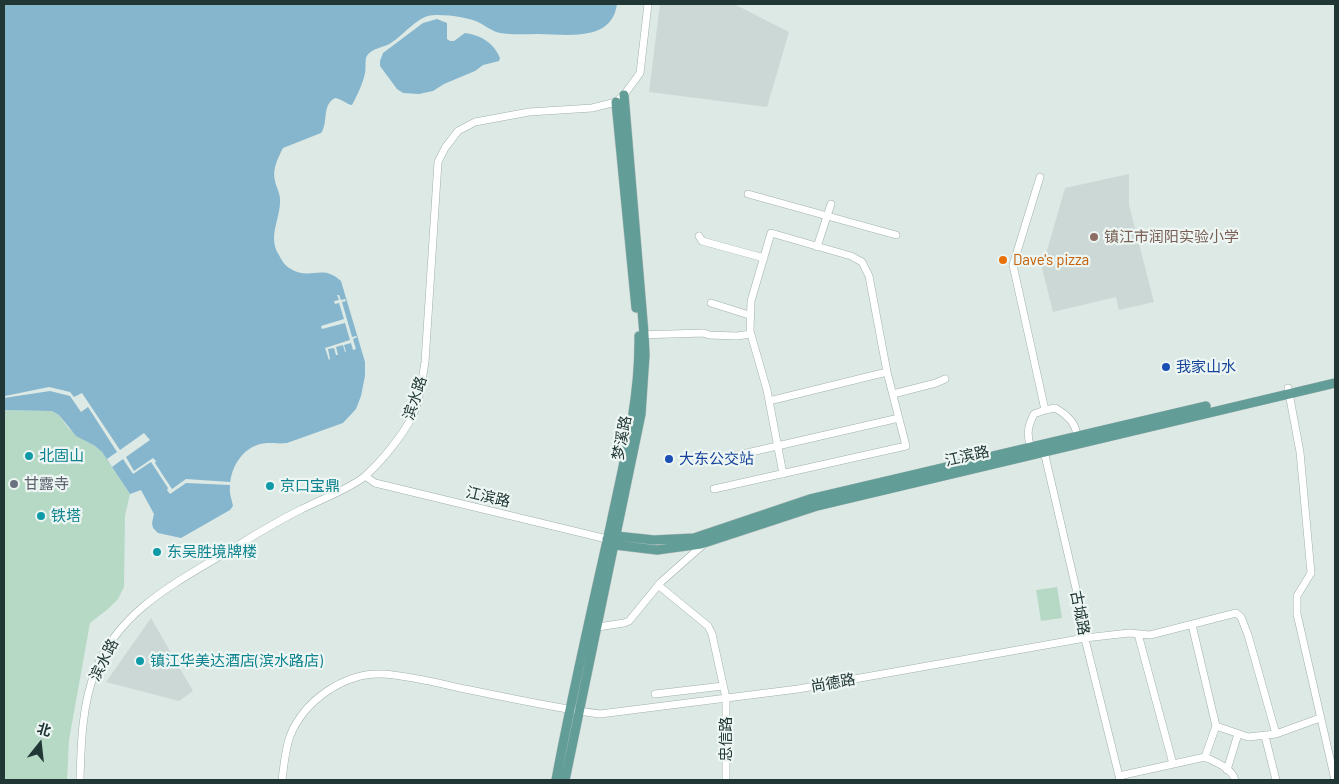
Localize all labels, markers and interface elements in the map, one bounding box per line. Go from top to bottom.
place label: 镇江市润阳实验小学 [1104,228,1239,246]
marker: 镇江市润阳实验小学 [1088,231,1100,243]
place label: Dave's pizza [1013,251,1089,269]
marker: Dave's pizza [997,254,1009,266]
place label: 我家山水 [1176,358,1236,376]
marker: 我家山水 [1160,361,1172,373]
street label: 滨水路 [399,374,431,422]
street label: 梦溪路 [609,414,635,462]
street label: 江滨路 [943,442,991,470]
place label: 北固山 [39,447,84,465]
marker: 北固山 [23,450,35,462]
place label: 大东公交站 [679,450,754,468]
marker: 大东公交站 [663,453,675,465]
place label: 甘露寺 [24,475,69,493]
place label: 京口宝鼎 [280,477,340,495]
marker: 甘露寺 [8,478,20,490]
marker: 京口宝鼎 [264,480,276,492]
street label: 江滨路 [464,483,512,511]
place label: 铁塔 [51,507,81,525]
marker: 铁塔 [35,510,47,522]
place label: 东吴胜境牌楼 [167,543,257,561]
marker: 东吴胜境牌楼 [151,546,163,558]
street label: 古城路 [1067,589,1093,637]
street label: 滨水路 [86,636,122,684]
place label: 镇江华美达酒店(滨水路店) [150,652,323,670]
marker: 镇江华美达酒店(滨水路店) [134,655,146,667]
street label: 尚德路 [809,670,857,696]
street label: 忠信路 [717,717,735,761]
north arrow [15,719,65,769]
text: 北 [35,719,53,739]

